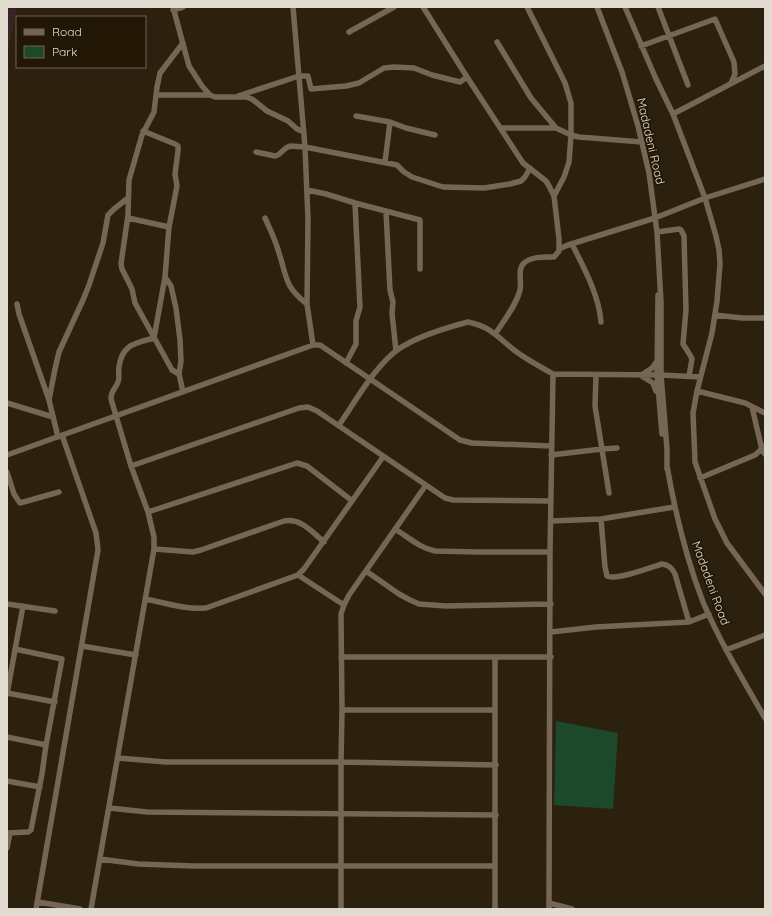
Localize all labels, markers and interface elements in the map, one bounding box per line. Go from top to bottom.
legend [16,16,146,68]
text: Road [52,24,82,39]
text: Park [52,44,77,59]
street label: Madadeni Road [634,96,668,186]
street label: Madadeni Road [689,539,733,627]

